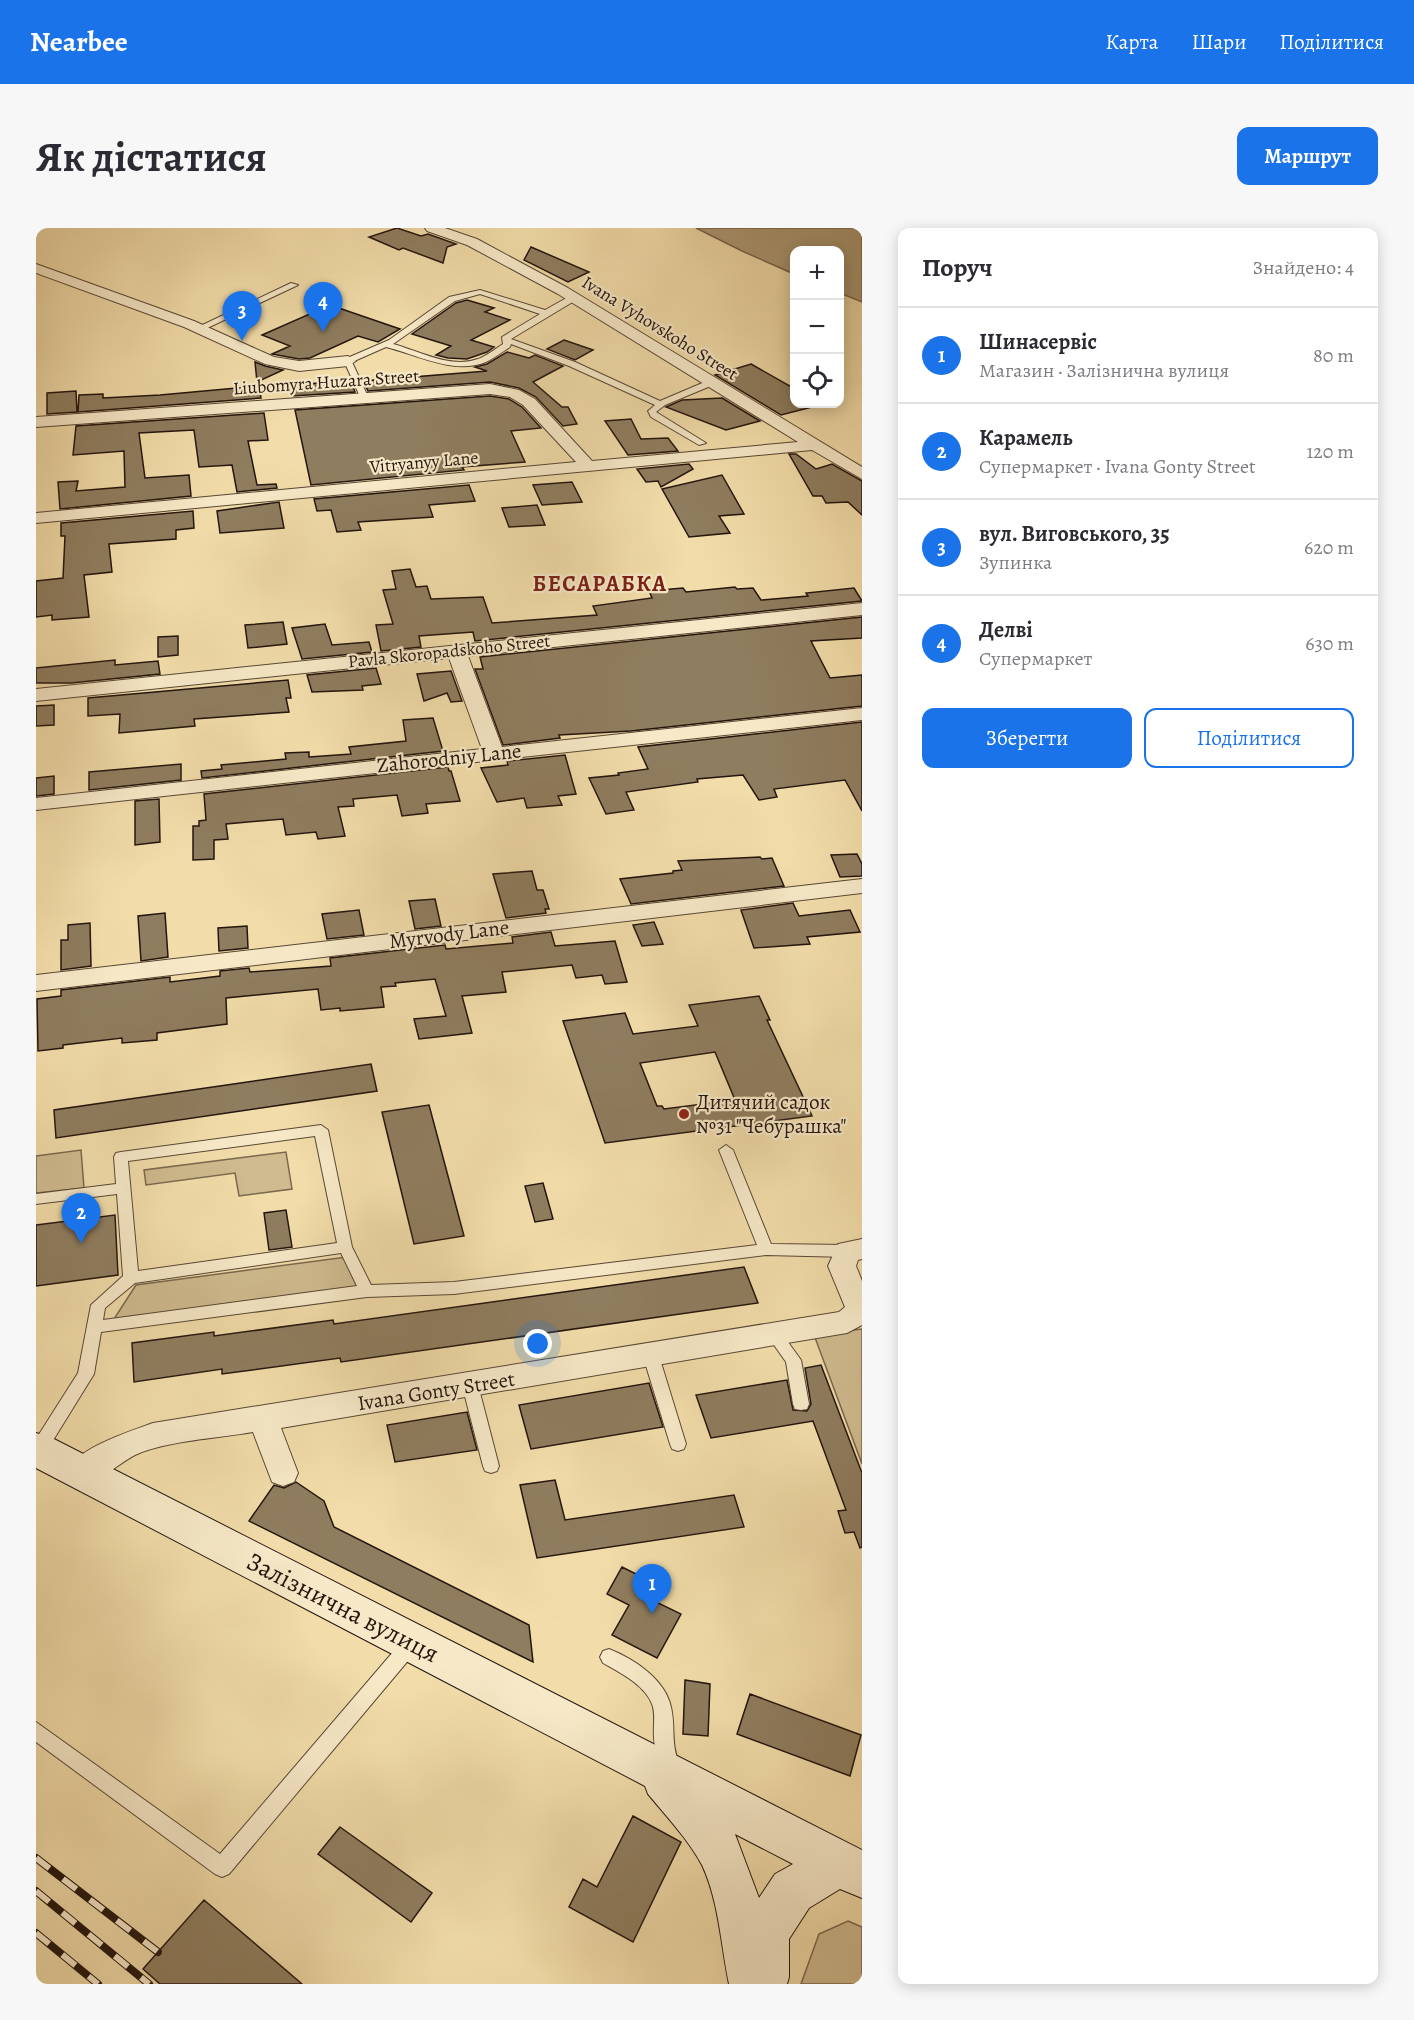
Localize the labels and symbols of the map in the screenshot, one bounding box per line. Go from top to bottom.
street label: Ivana Vyhovskoho Street [577,270,743,386]
pin: 4 [304,282,342,332]
pin: 3 [222,291,262,341]
street label: Liubomyra Huzara Street [232,364,420,400]
street label: Vitryanyy Lane [368,445,479,479]
district label: БЕСАРАБКА [533,569,668,599]
street label: Pavla Skoropadskoho Street [347,628,551,674]
street label: Zahorodniy Lane [375,736,523,780]
street label: Myrvody Lane [387,913,511,955]
place label: Дитячий садок №31 "Чебурашка" [696,1088,846,1140]
marker: Дитячий садок №31 "Чебурашка" [677,1107,691,1121]
pin: 2 [62,1194,100,1243]
your location [523,1329,552,1358]
street label: Ivana Gonty Street [355,1365,517,1417]
street label: Залізнична вулиця [241,1544,445,1671]
pin: 1 [632,1564,672,1614]

